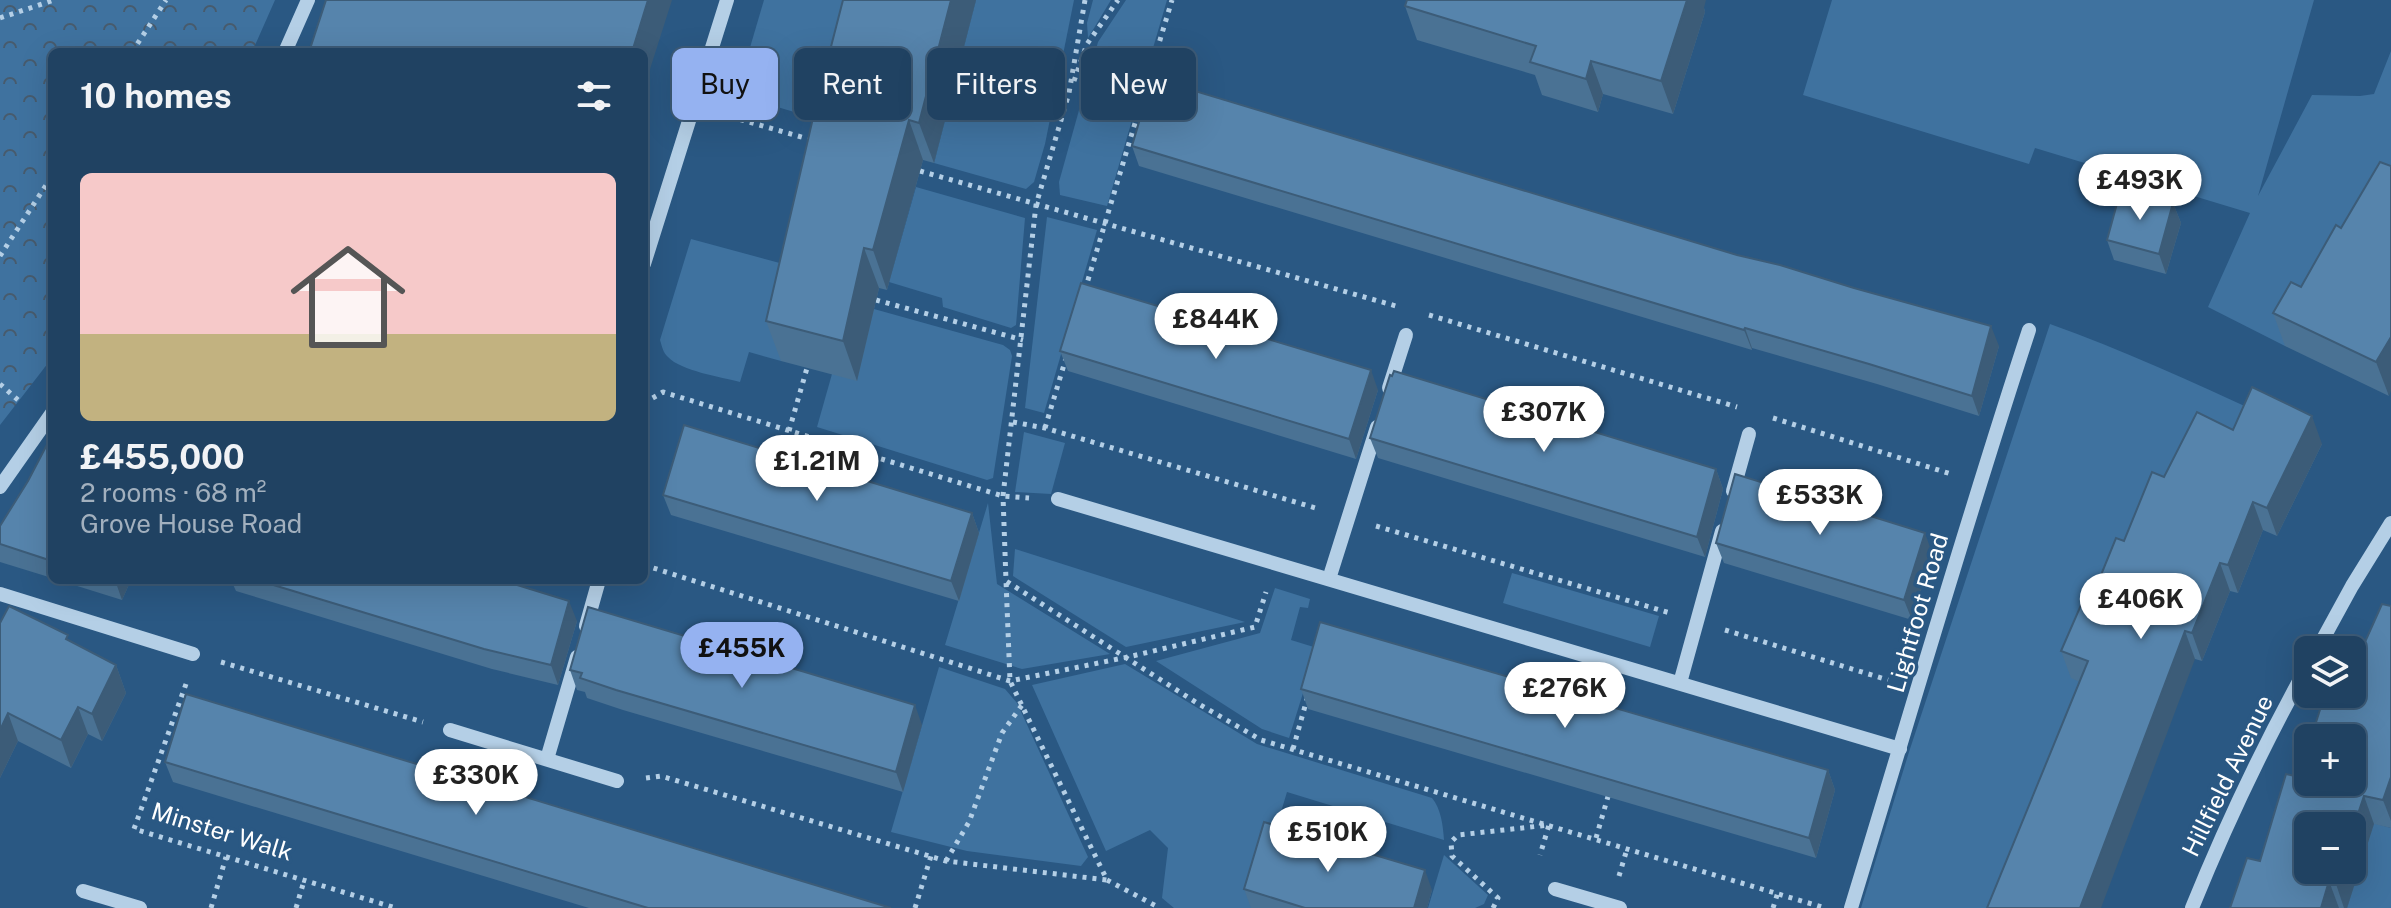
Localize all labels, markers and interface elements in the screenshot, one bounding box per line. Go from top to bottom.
chip: Buy [672,48,778,120]
chip: Rent [794,48,911,120]
chip: Filters [927,48,1065,120]
chip: New [1081,48,1196,120]
icon: filters [572,74,616,118]
text: 10 homes [80,76,232,116]
pin: £493K [2084,154,2196,222]
text: £493K [2097,164,2183,195]
icon: home [276,225,420,369]
pin: £844K [1160,293,1272,361]
text: £844K [1173,303,1259,334]
pin: £307K [1488,386,1600,454]
text: £307K [1501,396,1587,427]
pin: £1.21M [752,435,882,503]
text: £455,000 [80,437,245,477]
text: £1.21M [774,445,861,476]
pin: £533K [1764,469,1876,537]
text: 2 rooms · 68 m² [80,477,266,508]
text: £533K [1776,479,1864,510]
text: Grove House Road [80,508,302,539]
street label: Lightfoot Road [1881,530,1953,696]
pin: £406K [2085,573,2197,641]
text: £406K [2098,583,2184,614]
pin: £455K [686,622,798,690]
text: £455K [698,632,786,663]
map controls [2294,636,2366,884]
button: layers [2294,636,2366,708]
pin: £276K [1509,662,1621,730]
text: £276K [1522,672,1608,703]
street label: Hillfield Avenue [2176,690,2278,861]
button: + [2294,724,2366,796]
pin: £330K [420,749,532,817]
text: £330K [433,759,519,790]
street label: Minster Walk [148,796,296,866]
pin: £510K [1272,806,1384,874]
button: − [2294,812,2366,884]
text: £510K [1288,816,1368,847]

